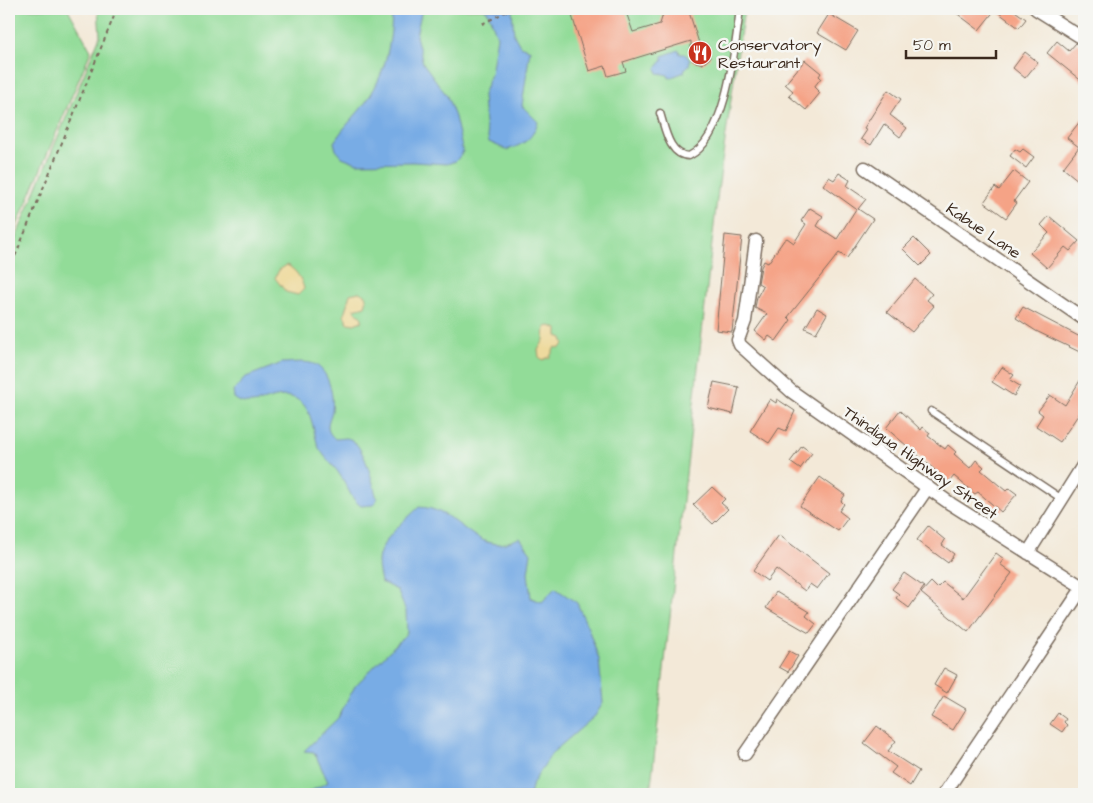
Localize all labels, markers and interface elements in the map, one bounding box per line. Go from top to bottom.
scale bar [906,28,996,60]
place label: Conservatory Restaurant [718,34,822,74]
text: 50 m [913,35,951,56]
restaurant icon: Conservatory Restaurant [687,40,713,66]
street label: Kabue Lane [942,198,1025,264]
street label: Thindigua Highway Street [838,401,1002,526]

